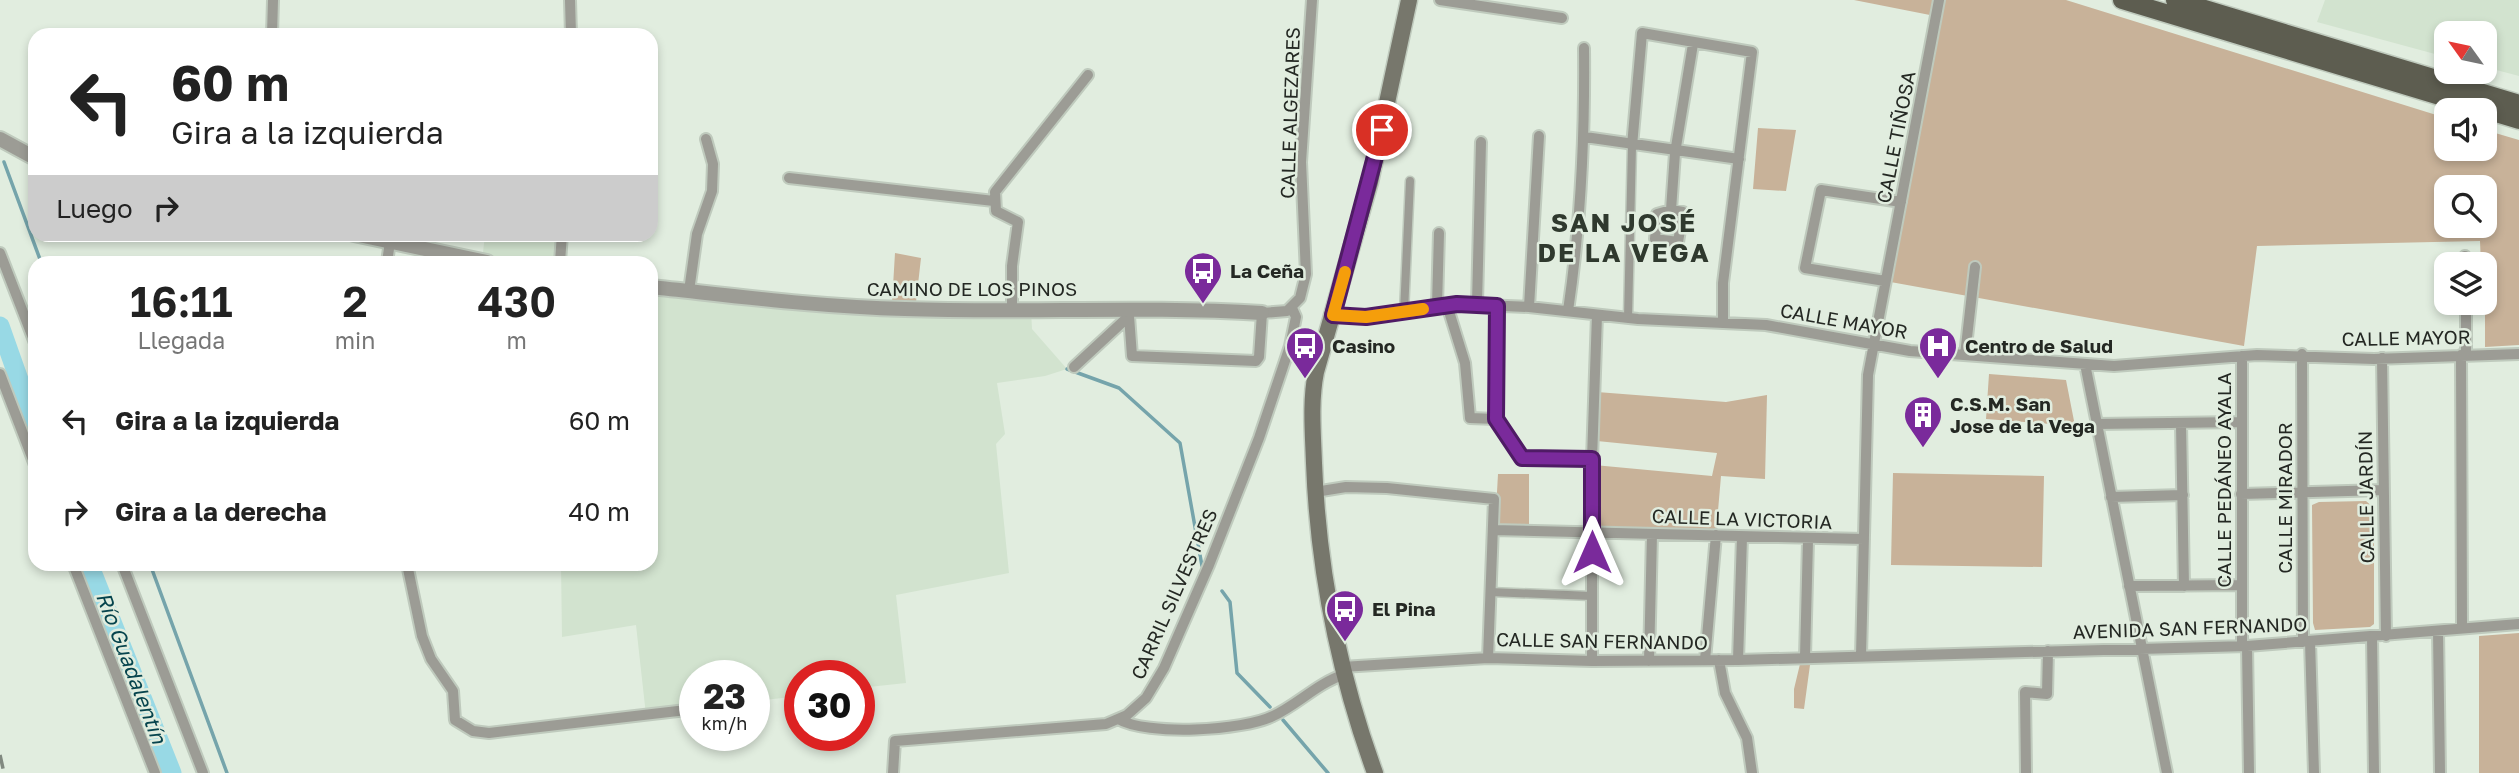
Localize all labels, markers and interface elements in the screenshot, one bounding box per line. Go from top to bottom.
north arrow [2434,21,2497,84]
map controls [2434,21,2497,315]
street label: CALLE ALGEZARES [1275,27,1304,199]
text: 60 m [171,53,289,112]
icon: left [56,56,147,147]
street label: CALLE TIÑOSA [1871,69,1920,205]
button: sound [2434,98,2497,161]
pin [1352,100,1412,160]
icon: arrive [1363,111,1401,149]
text: Gira a la izquierda [171,113,444,151]
button: search [2434,175,2497,238]
icon: right [147,189,185,227]
text: Luego [56,193,133,224]
district label: SAN JOSÉ DE LA VEGA [1537,207,1711,268]
bus stop icon: La Ceña [1182,250,1224,305]
button: layers [2434,252,2497,315]
place label: La Ceña [1230,259,1304,282]
text: 16:11 [130,276,233,326]
text: 2 [342,276,368,326]
text: 430 [477,276,556,326]
street label: CAMINO DE LOS PINOS [867,277,1077,300]
street label: CALLE MAYOR [1779,298,1910,343]
bus stop icon: Casino [1284,325,1326,380]
hospital icon: Centro de Salud [1917,325,1959,380]
street label: CALLE MAYOR [2341,325,2471,350]
text: Llegada [138,326,225,354]
text: min [335,326,375,354]
text: m [507,326,527,354]
place label: Casino [1332,334,1395,357]
place label: Centro de Salud [1965,334,2113,357]
street label: CALLE PEDÁNEO AYALA [2212,372,2235,588]
place label: C.S.M. San Jose de la Vega [1950,392,2095,437]
building icon: C.S.M. San Jose de la Vega [1902,394,1944,449]
icon: left [56,402,94,440]
text: Gira a la izquierda [115,405,339,436]
text: 60 m [569,405,630,436]
street label: CALLE MIRADOR [2273,422,2296,574]
street label: CALLE JARDÍN [2353,431,2378,564]
icon: right [56,493,94,531]
text: Gira a la derecha [115,496,327,527]
text: 40 m [569,496,630,527]
street label: CALLE LA VICTORIA [1651,504,1833,533]
street label: CARRIL SILVESTRES [1126,505,1222,683]
position arrow [1555,515,1629,589]
water label: Río Guadalentín [91,588,173,748]
bus stop icon: El Pina [1324,588,1366,643]
place label: El Pina [1372,597,1435,620]
street label: AVENIDA SAN FERNANDO [2072,612,2308,643]
street label: CALLE SAN FERNANDO [1496,627,1708,654]
speed limit sign: 30 [784,660,875,751]
text: 23 [703,675,746,717]
text: km/h [702,712,747,734]

